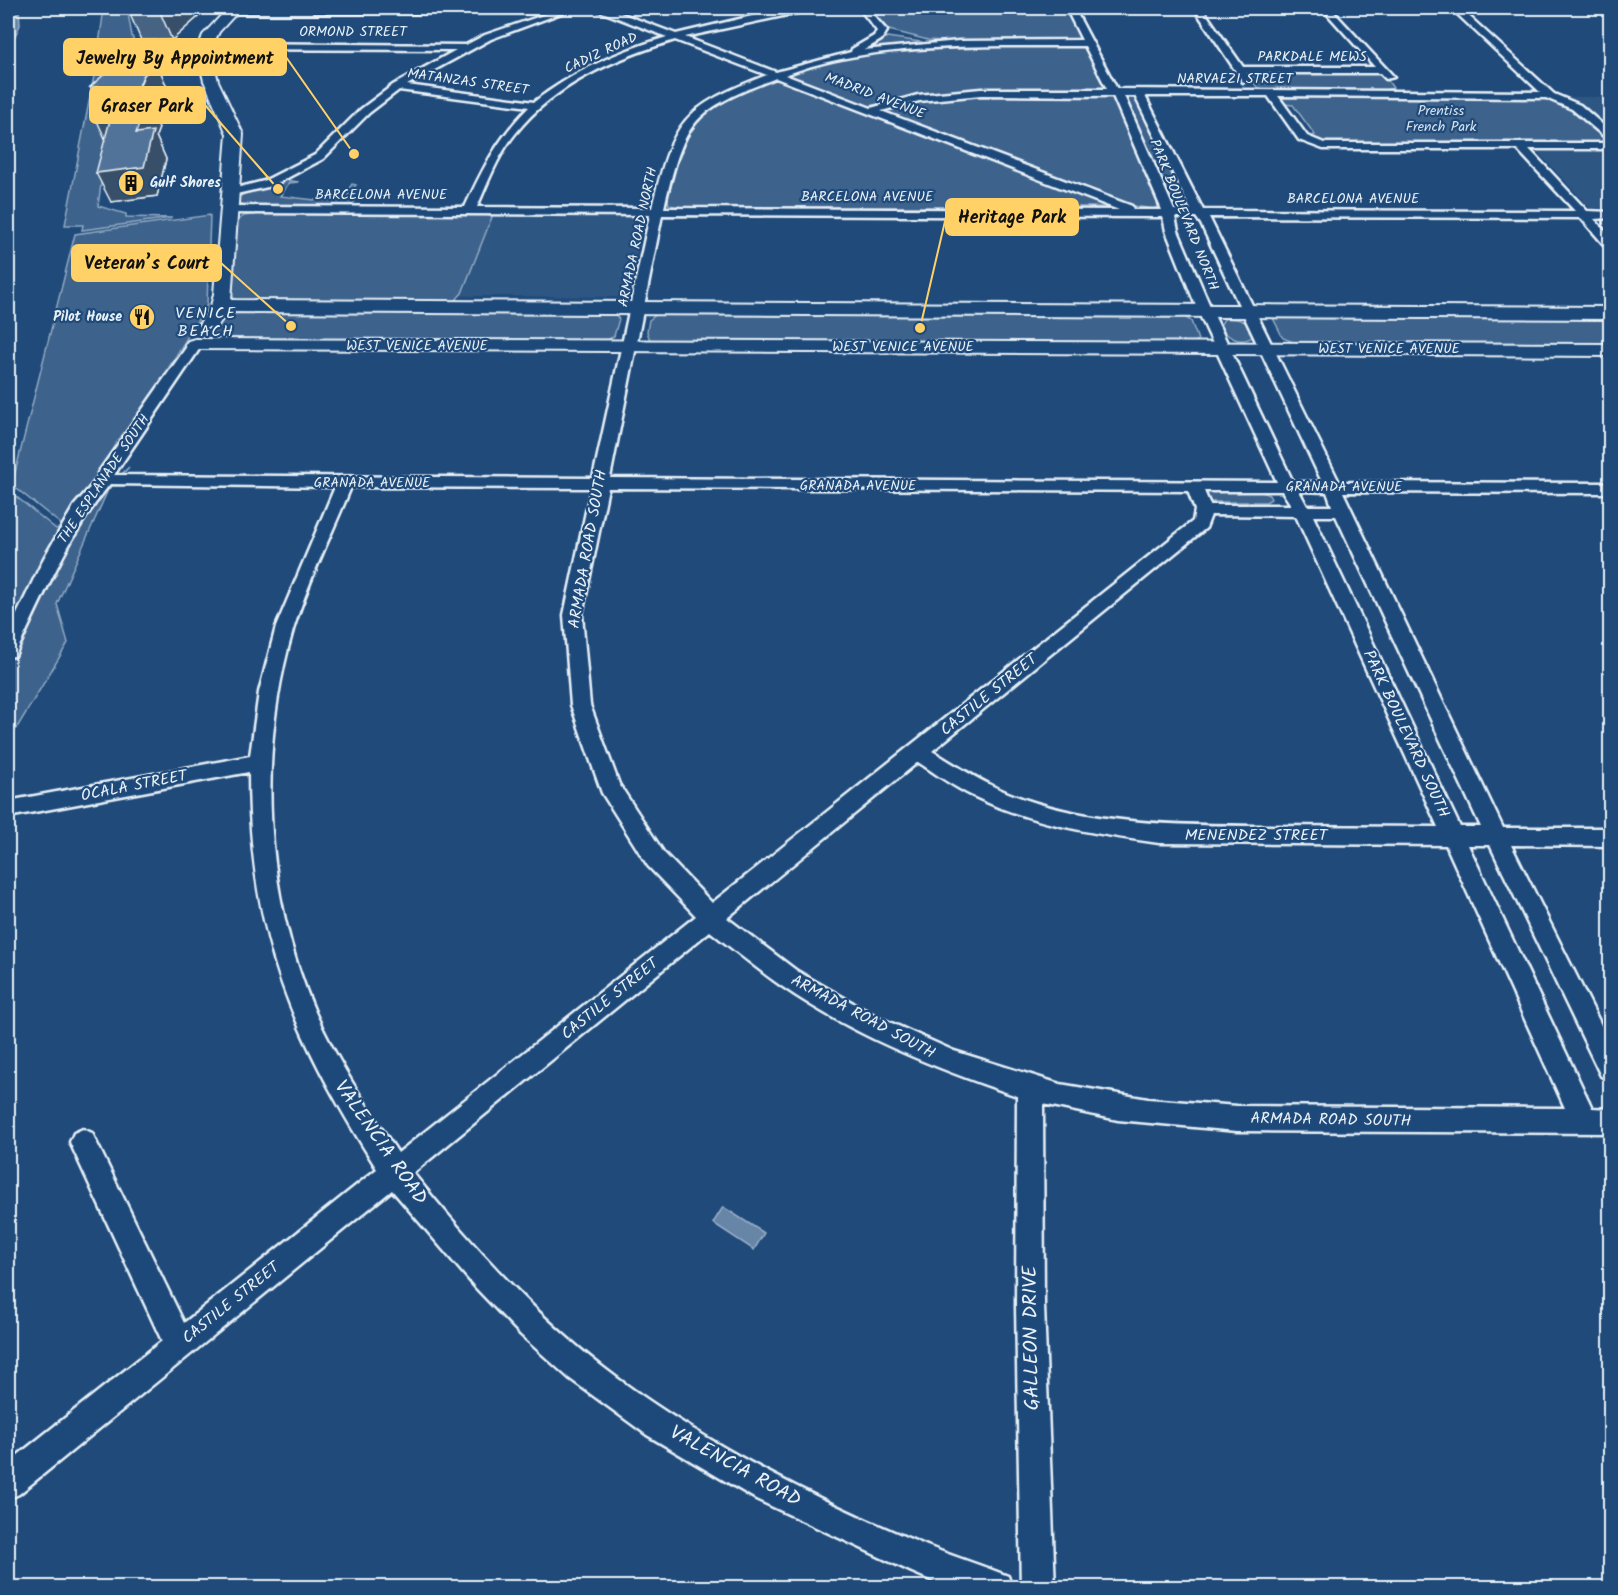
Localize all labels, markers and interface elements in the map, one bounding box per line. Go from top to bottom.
street label: ORMOND STREET [299,21,408,43]
street label: CADIZ ROAD [561,26,641,80]
callout: Jewelry By Appointment [64,39,286,75]
text: Jewelry By Appointment [76,45,275,74]
street label: PARKDALE MEWS [1257,46,1367,68]
street label: MATANZAS STREET [406,63,532,102]
street label: MADRID AVENUE [822,67,929,126]
street label: NARVAEZI STREET [1177,68,1294,90]
callout: Graser Park [90,87,205,123]
text: Graser Park [101,93,194,122]
park label: Prentiss French Park [1406,100,1477,138]
street label: PARK BOULEVARD NORTH [1143,136,1225,294]
street label: ARMADA ROAD NORTH [612,165,664,309]
building icon: Gulf Shores [116,168,146,198]
place label: Gulf Shores [150,172,221,194]
street label: BARCELONA AVENUE [315,184,448,206]
street label: BARCELONA AVENUE [801,186,934,208]
street label: BARCELONA AVENUE [1287,188,1420,210]
callout: Heritage Park [946,199,1078,235]
text: Heritage Park [958,204,1067,233]
callout: Veteran’s Court [72,245,221,281]
text: Veteran’s Court [84,250,211,279]
district label: VENICE BEACH [175,301,237,344]
restaurant icon: Pilot House [127,302,157,332]
place label: Pilot House [53,306,122,328]
street label: WEST VENICE AVENUE [346,335,489,357]
street label: WEST VENICE AVENUE [832,336,975,358]
street label: WEST VENICE AVENUE [1318,338,1461,360]
street label: THE ESPLANADE SOUTH [52,410,156,548]
street label: ARMADA ROAD SOUTH [562,468,614,630]
street label: GRANADA AVENUE [314,472,431,494]
street label: GRANADA AVENUE [800,475,917,497]
street label: GRANADA AVENUE [1286,476,1403,498]
street label: PARK BOULEVARD SOUTH [1356,646,1456,822]
street label: CASTILE STREET [935,647,1044,742]
street label: OCALA STREET [79,763,191,809]
street label: MENENDEZ STREET [1185,823,1329,848]
street label: CASTILE STREET [556,951,665,1046]
street label: ARMADA ROAD SOUTH [786,968,940,1066]
street label: VALENCIA ROAD [325,1074,435,1212]
street label: ARMADA ROAD SOUTH [1250,1106,1412,1134]
street label: CASTILE STREET [177,1255,286,1350]
street label: GALLEON DRIVE [1015,1264,1049,1411]
street label: VALENCIA ROAD [663,1418,807,1517]

